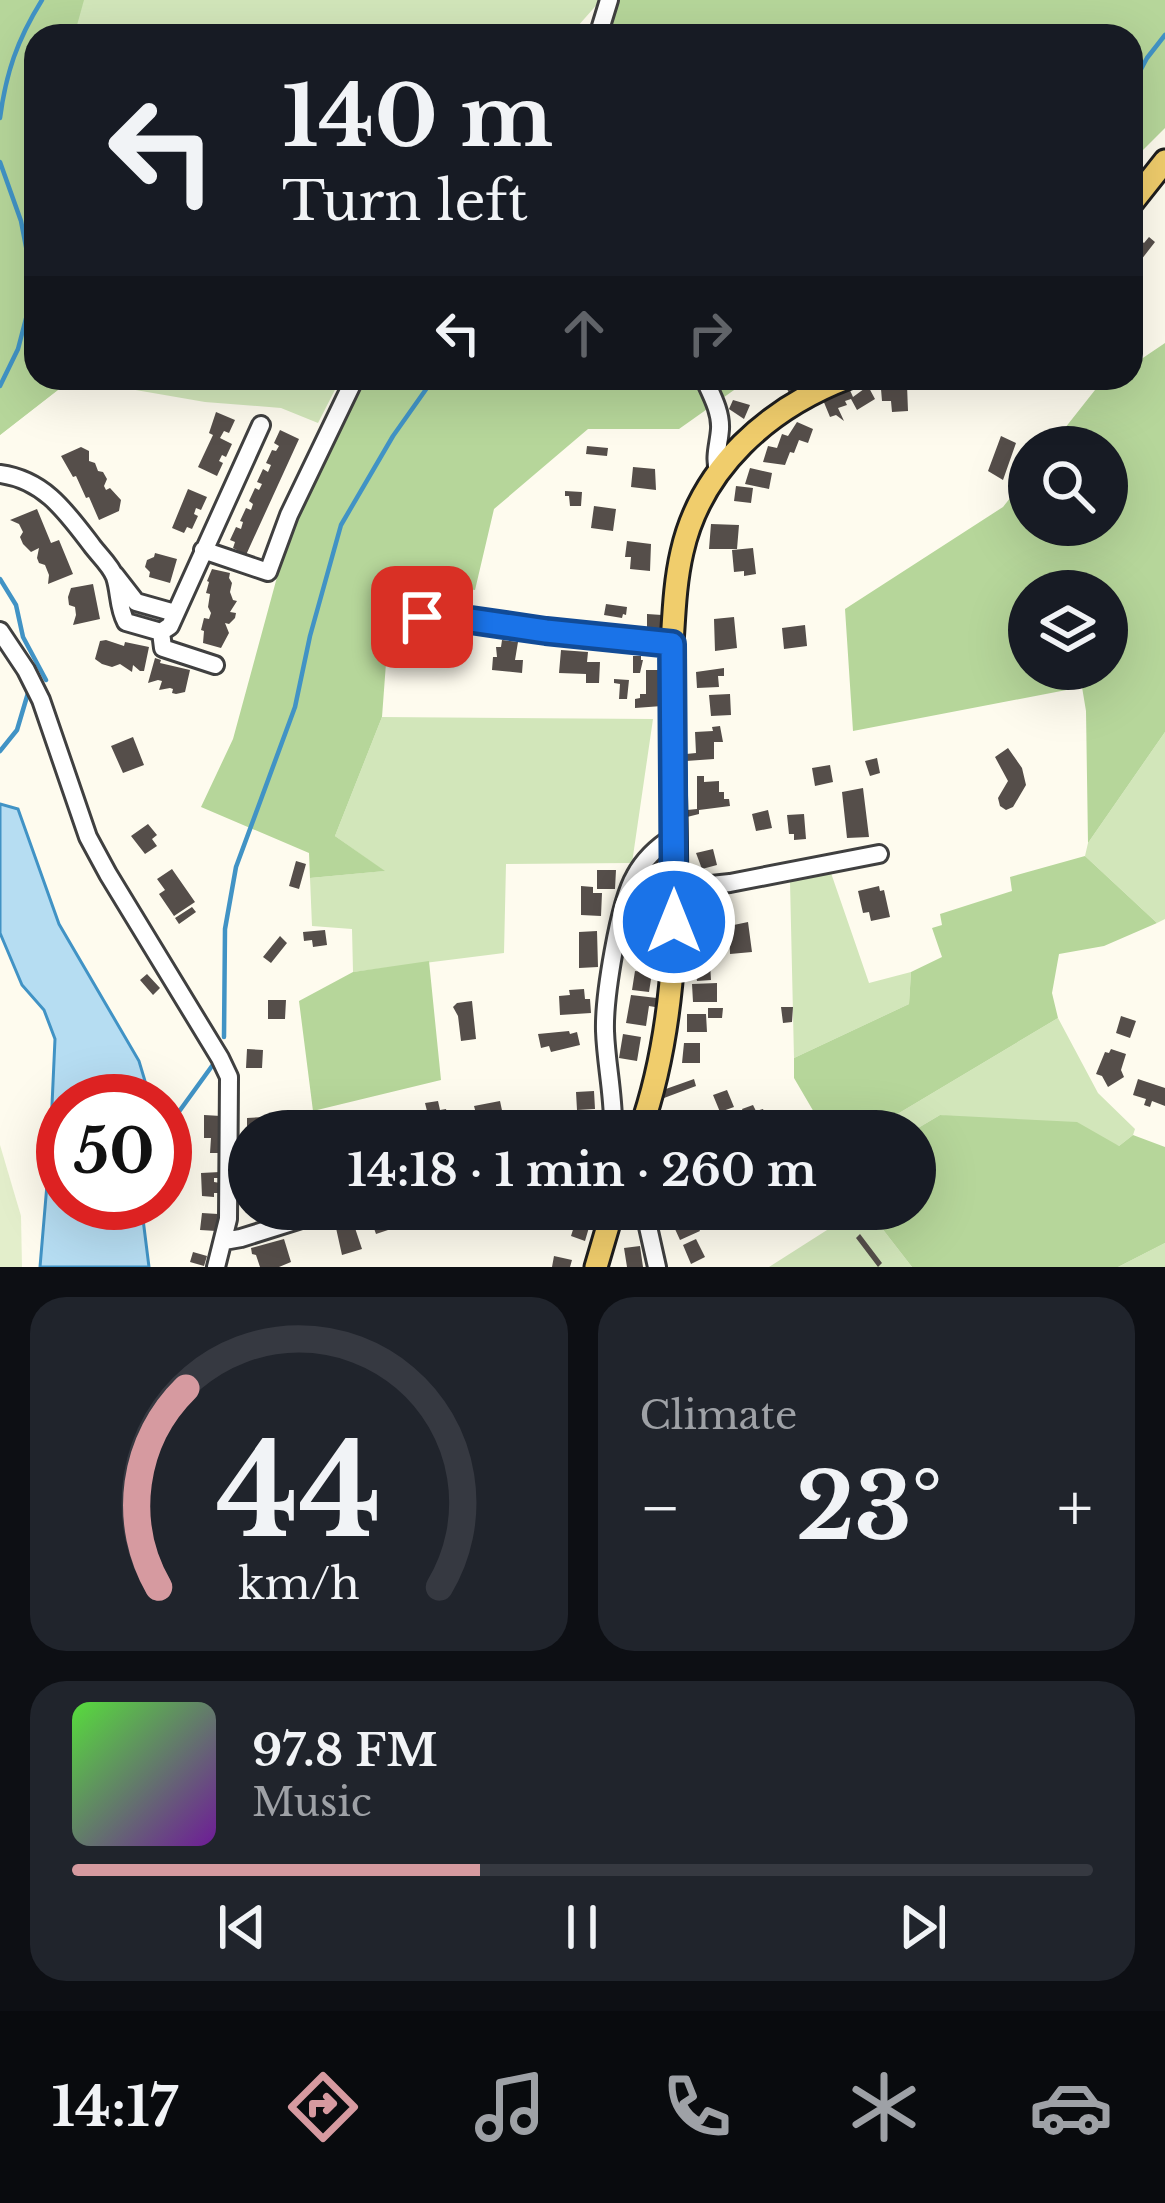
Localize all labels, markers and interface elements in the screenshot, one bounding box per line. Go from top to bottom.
text: 140 m [282,65,553,169]
icon: left [84,72,240,228]
text: Turn left [282,168,528,235]
icon: left [425,300,491,366]
icon: ahead [551,300,617,366]
icon: right [677,300,743,366]
map controls [1008,426,1128,690]
button: search [1008,426,1128,546]
pin [371,566,473,668]
button: layers [1008,570,1128,690]
icon: arrive [389,584,455,650]
position arrow [611,859,737,985]
speed limit sign: 50 [36,1074,192,1230]
text: 14:18 · 1 min · 260 m [347,1142,817,1198]
text: Climate [640,1391,797,1440]
text: 44 [216,1415,382,1570]
text: 23° [796,1452,942,1563]
text: − [640,1467,681,1549]
text: + [1057,1467,1093,1549]
text: km/h [238,1557,360,1611]
text: 97.8 FM [252,1722,438,1778]
text: Music [252,1778,372,1827]
icon: previous [209,1894,275,1960]
icon: pause [549,1894,615,1960]
icon: next [890,1894,956,1960]
icon: directions [281,2065,365,2149]
icon: music [468,2065,552,2149]
icon: phone [655,2065,739,2149]
icon: climate [842,2065,926,2149]
icon: car [1029,2065,1113,2149]
text: 14:17 [52,2074,178,2141]

